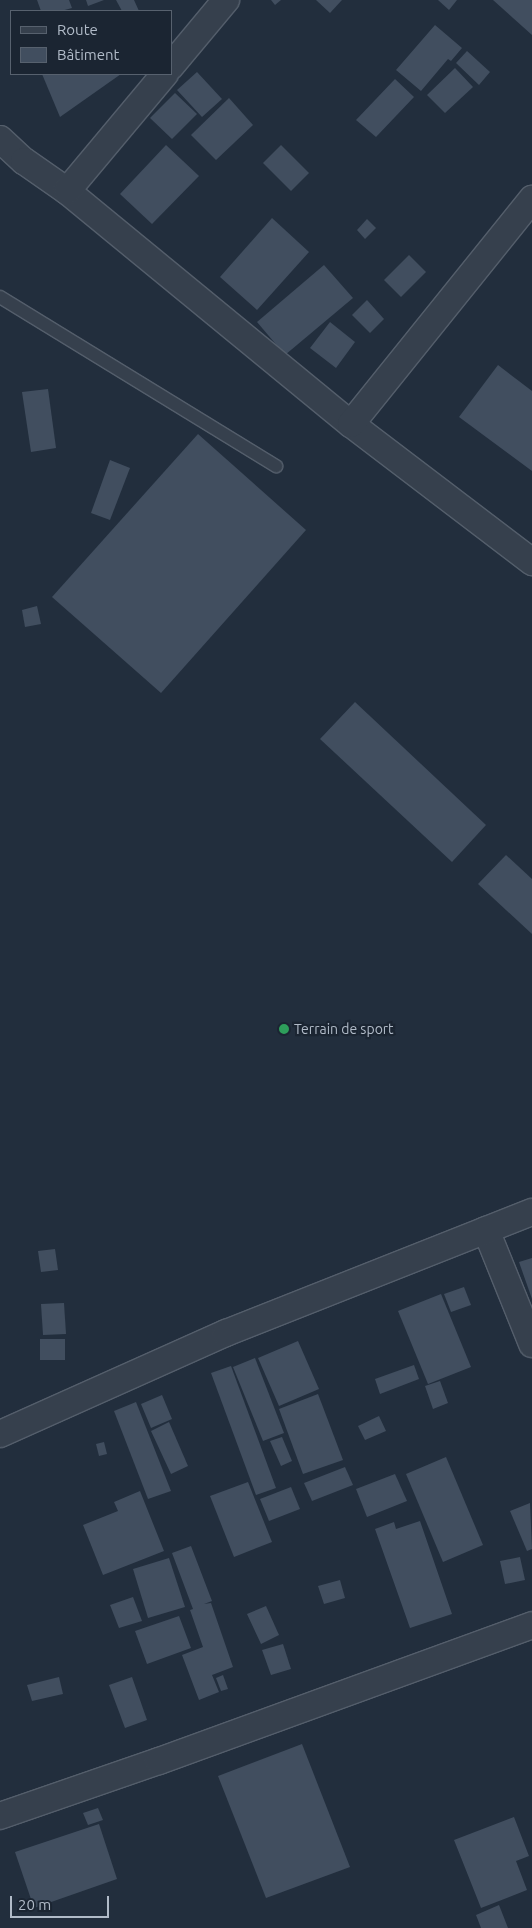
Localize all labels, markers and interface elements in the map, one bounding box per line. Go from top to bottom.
legend [10,10,172,75]
text: Route [57,21,98,38]
text: Bâtiment [57,46,119,63]
place label: Terrain de sport [294,1021,394,1037]
marker: Terrain de sport [278,1023,290,1035]
scale bar [12,1886,111,1918]
text: 20 m [18,1896,51,1913]

